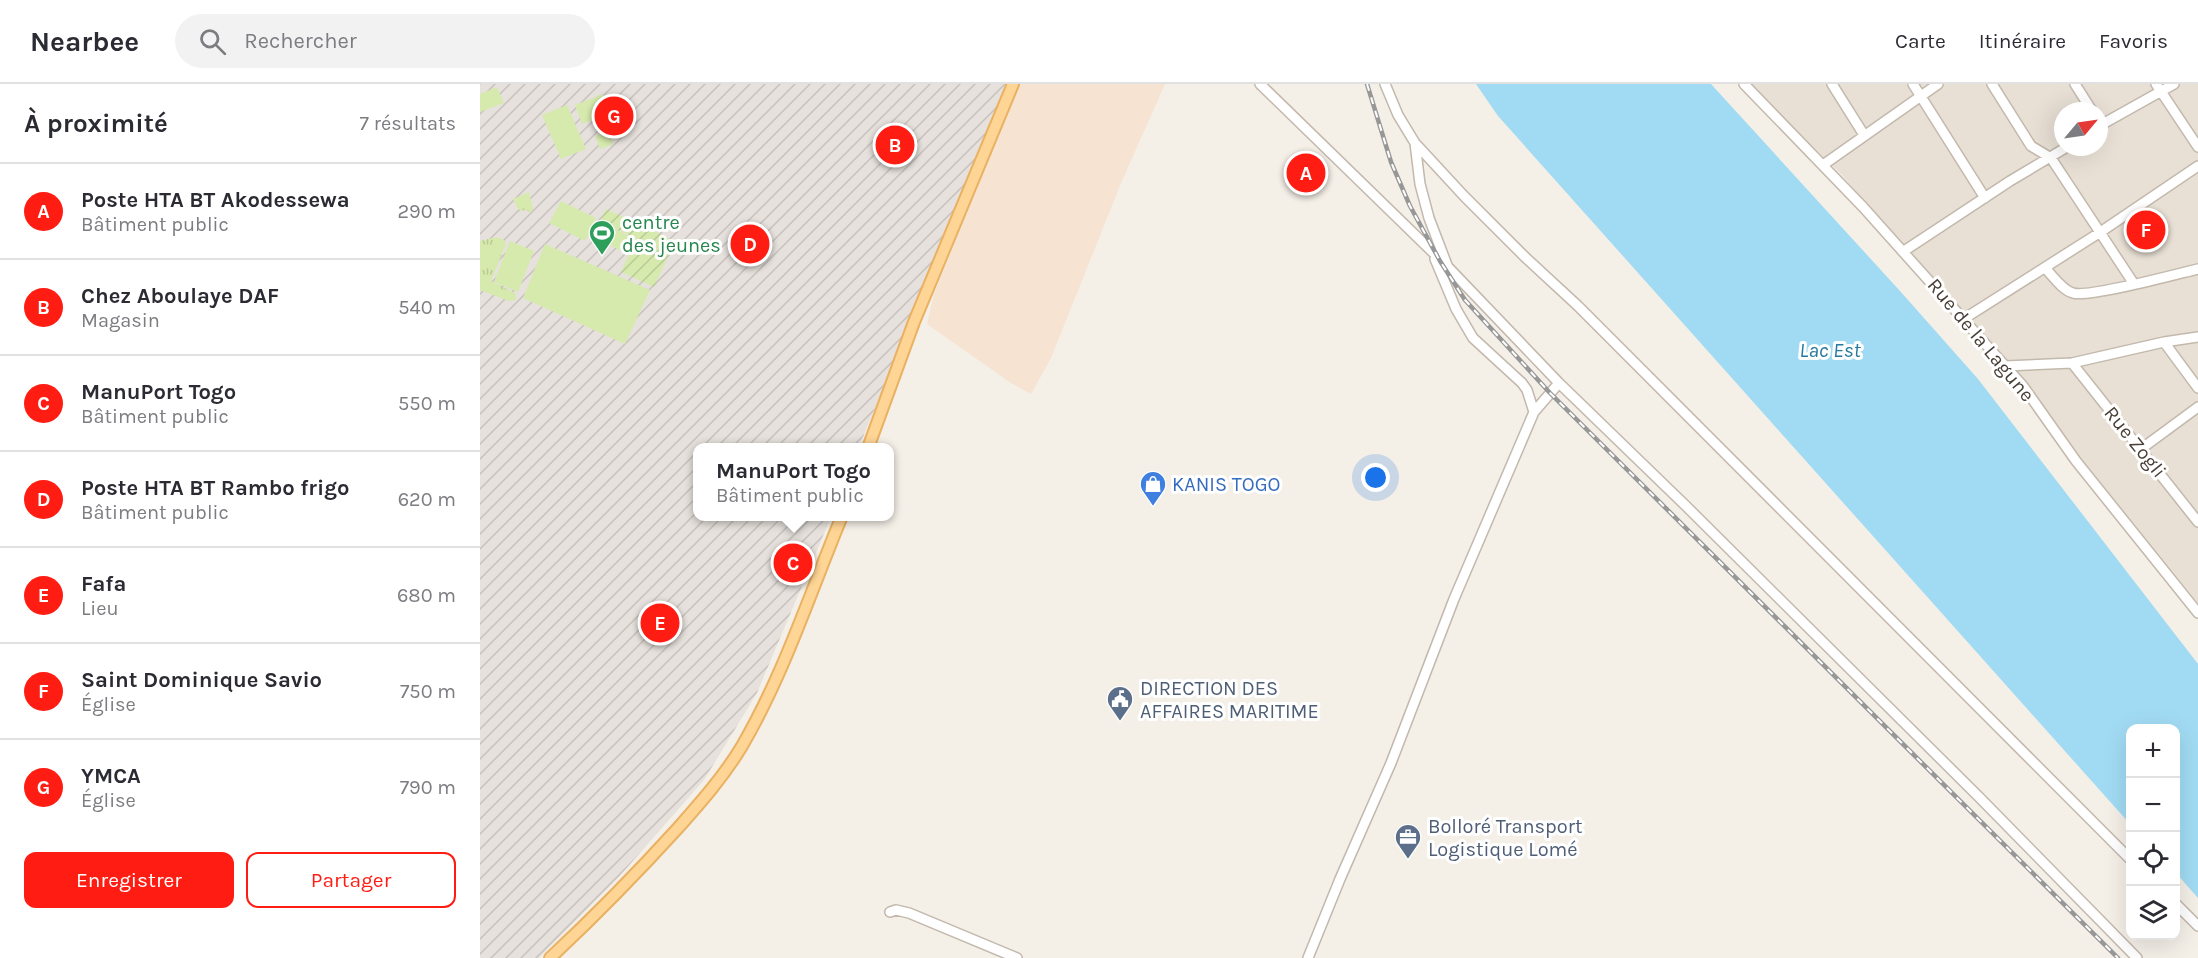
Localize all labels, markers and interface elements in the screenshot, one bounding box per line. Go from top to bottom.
search box [175,14,595,68]
text: Nearbee [30,25,139,58]
icon: search [196,25,229,58]
text: Rechercher [244,28,357,54]
text: Carte [1895,29,1946,53]
text: Itinéraire [1979,29,2066,53]
text: Favoris [2099,29,2168,53]
pin: G [594,93,634,138]
north arrow [2054,102,2108,156]
text: À proximité [24,108,168,139]
text: 7 résultats [360,112,456,135]
pin: B [876,122,914,168]
pin: A [1286,150,1326,196]
text: Poste HTA BT Akodessewa [81,187,350,213]
text: A [37,200,50,223]
text: 290 m [397,200,456,223]
pin: F [2126,208,2166,252]
place label: centre des jeunes [622,211,721,257]
text: Bâtiment public [81,213,229,236]
sports icon: centre des jeunes [587,218,617,256]
pin: D [730,222,770,266]
street label: Rue de la Lagune [1923,274,2039,406]
text: Chez Aboulaye DAF [81,283,279,309]
text: B [37,296,50,319]
text: 540 m [398,296,456,319]
text: Magasin [81,309,160,332]
water label: Lac Est [1799,338,1862,362]
text: ManuPort Togo [81,379,236,405]
text: C [37,392,50,415]
text: 550 m [398,392,456,415]
street label: Rue Zogli [2099,402,2171,482]
text: Bâtiment public [81,405,229,428]
popup [693,443,894,521]
text: ManuPort Togo [716,458,871,484]
your location [1361,463,1390,492]
shop icon: KANIS TOGO [1138,469,1168,507]
place label: KANIS TOGO [1172,473,1280,496]
text: Poste HTA BT Rambo frigo [81,475,349,501]
text: Bâtiment public [716,484,864,507]
text: D [37,488,50,511]
text: 620 m [398,488,456,511]
text: Bâtiment public [81,501,229,524]
pin: C [774,540,812,586]
text: Fafa [81,571,126,597]
text: E [38,584,49,607]
text: 680 m [397,584,456,607]
text: Lieu [81,597,119,620]
pin: E [640,600,680,646]
text: Saint Dominique Savio [81,667,322,693]
place label: DIRECTION DES AFFAIRES MARITIME [1140,677,1319,723]
text: F [38,680,49,703]
text: 750 m [400,680,456,703]
public building icon: DIRECTION DES AFFAIRES MARITIME [1105,684,1135,722]
text: Église [81,693,136,716]
map controls [2126,724,2180,940]
button: + [2126,724,2180,778]
text: YMCA [81,763,141,789]
text: G [37,776,50,799]
text: 790 m [400,776,456,799]
button: − [2126,778,2180,832]
text: Église [81,789,136,812]
place label: Bolloré Transport Logistique Lomé [1428,815,1583,861]
office icon: Bolloré Transport Logistique Lomé [1393,822,1423,860]
button: locate [2126,832,2180,886]
button: Enregistrer [24,852,234,908]
button: Partager [246,852,456,908]
button: layers [2126,886,2180,940]

